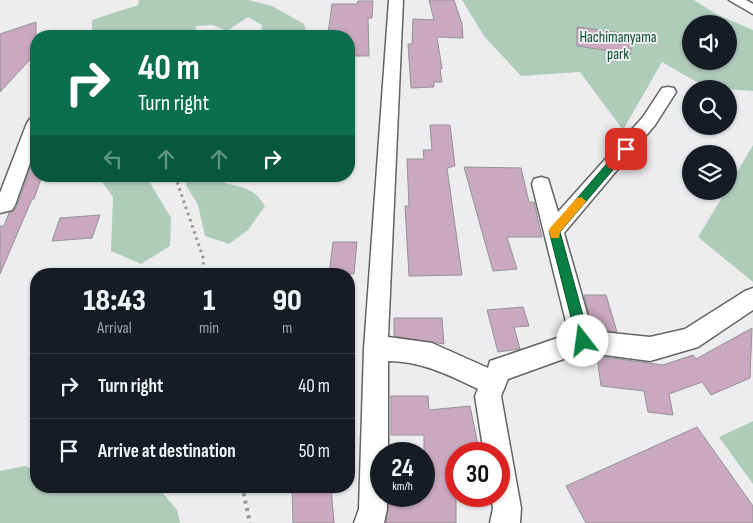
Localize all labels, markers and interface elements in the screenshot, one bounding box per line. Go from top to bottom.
map controls [682,15,737,200]
button: sound [682,15,737,70]
park label: Hachimanyama park [579,28,657,64]
text: 40 m [138,47,200,90]
icon: right [55,50,120,115]
button: search [682,80,737,135]
text: Turn right [138,90,209,117]
pin [605,128,647,170]
icon: arrive [612,135,640,163]
icon: left [99,145,127,173]
icon: ahead [152,145,180,173]
icon: ahead [205,145,233,173]
icon: right [258,145,286,173]
button: layers [682,145,737,200]
text: 18:43 [83,283,146,319]
text: 1 [203,283,215,319]
text: 90 [272,283,302,319]
position arrow [556,314,608,366]
text: Arrival [97,319,132,338]
text: min [199,319,219,338]
text: m [282,319,292,338]
icon: right [55,372,83,400]
text: Turn right [98,375,163,398]
text: 40 m [298,375,330,398]
icon: arrive [55,437,83,465]
text: Arrive at destination [98,440,236,463]
text: 50 m [299,440,330,463]
speed limit sign: 30 [445,442,510,507]
text: 24 [391,453,414,484]
text: km/h [392,479,413,494]

